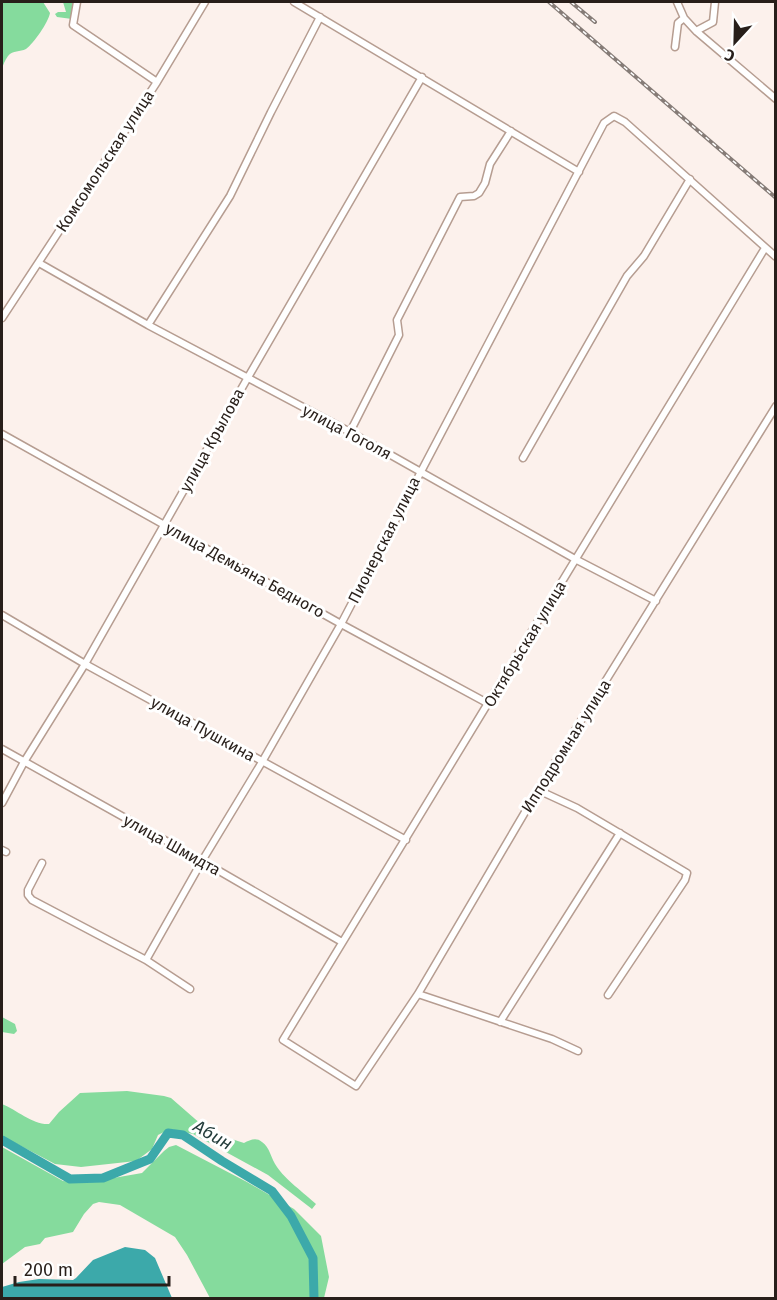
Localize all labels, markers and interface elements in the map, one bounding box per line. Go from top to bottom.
north arrow [705,12,765,72]
text: С [721,45,737,66]
street label: Комсомольская улица [52,86,158,236]
street label: улица Крылова [176,385,248,495]
street label: улица Гоголя [299,401,395,463]
street label: Пионерская улица [344,474,424,606]
street label: улица Демьяна Бедного [162,518,328,622]
street label: Октябрьская улица [480,577,570,711]
street label: Ипподромная улица [517,676,615,816]
street label: улица Пушкина [148,692,258,766]
street label: улица Шмидта [120,810,224,880]
water label: Абин [189,1115,237,1155]
scale bar [15,1249,170,1287]
text: 200 m [24,1259,73,1281]

